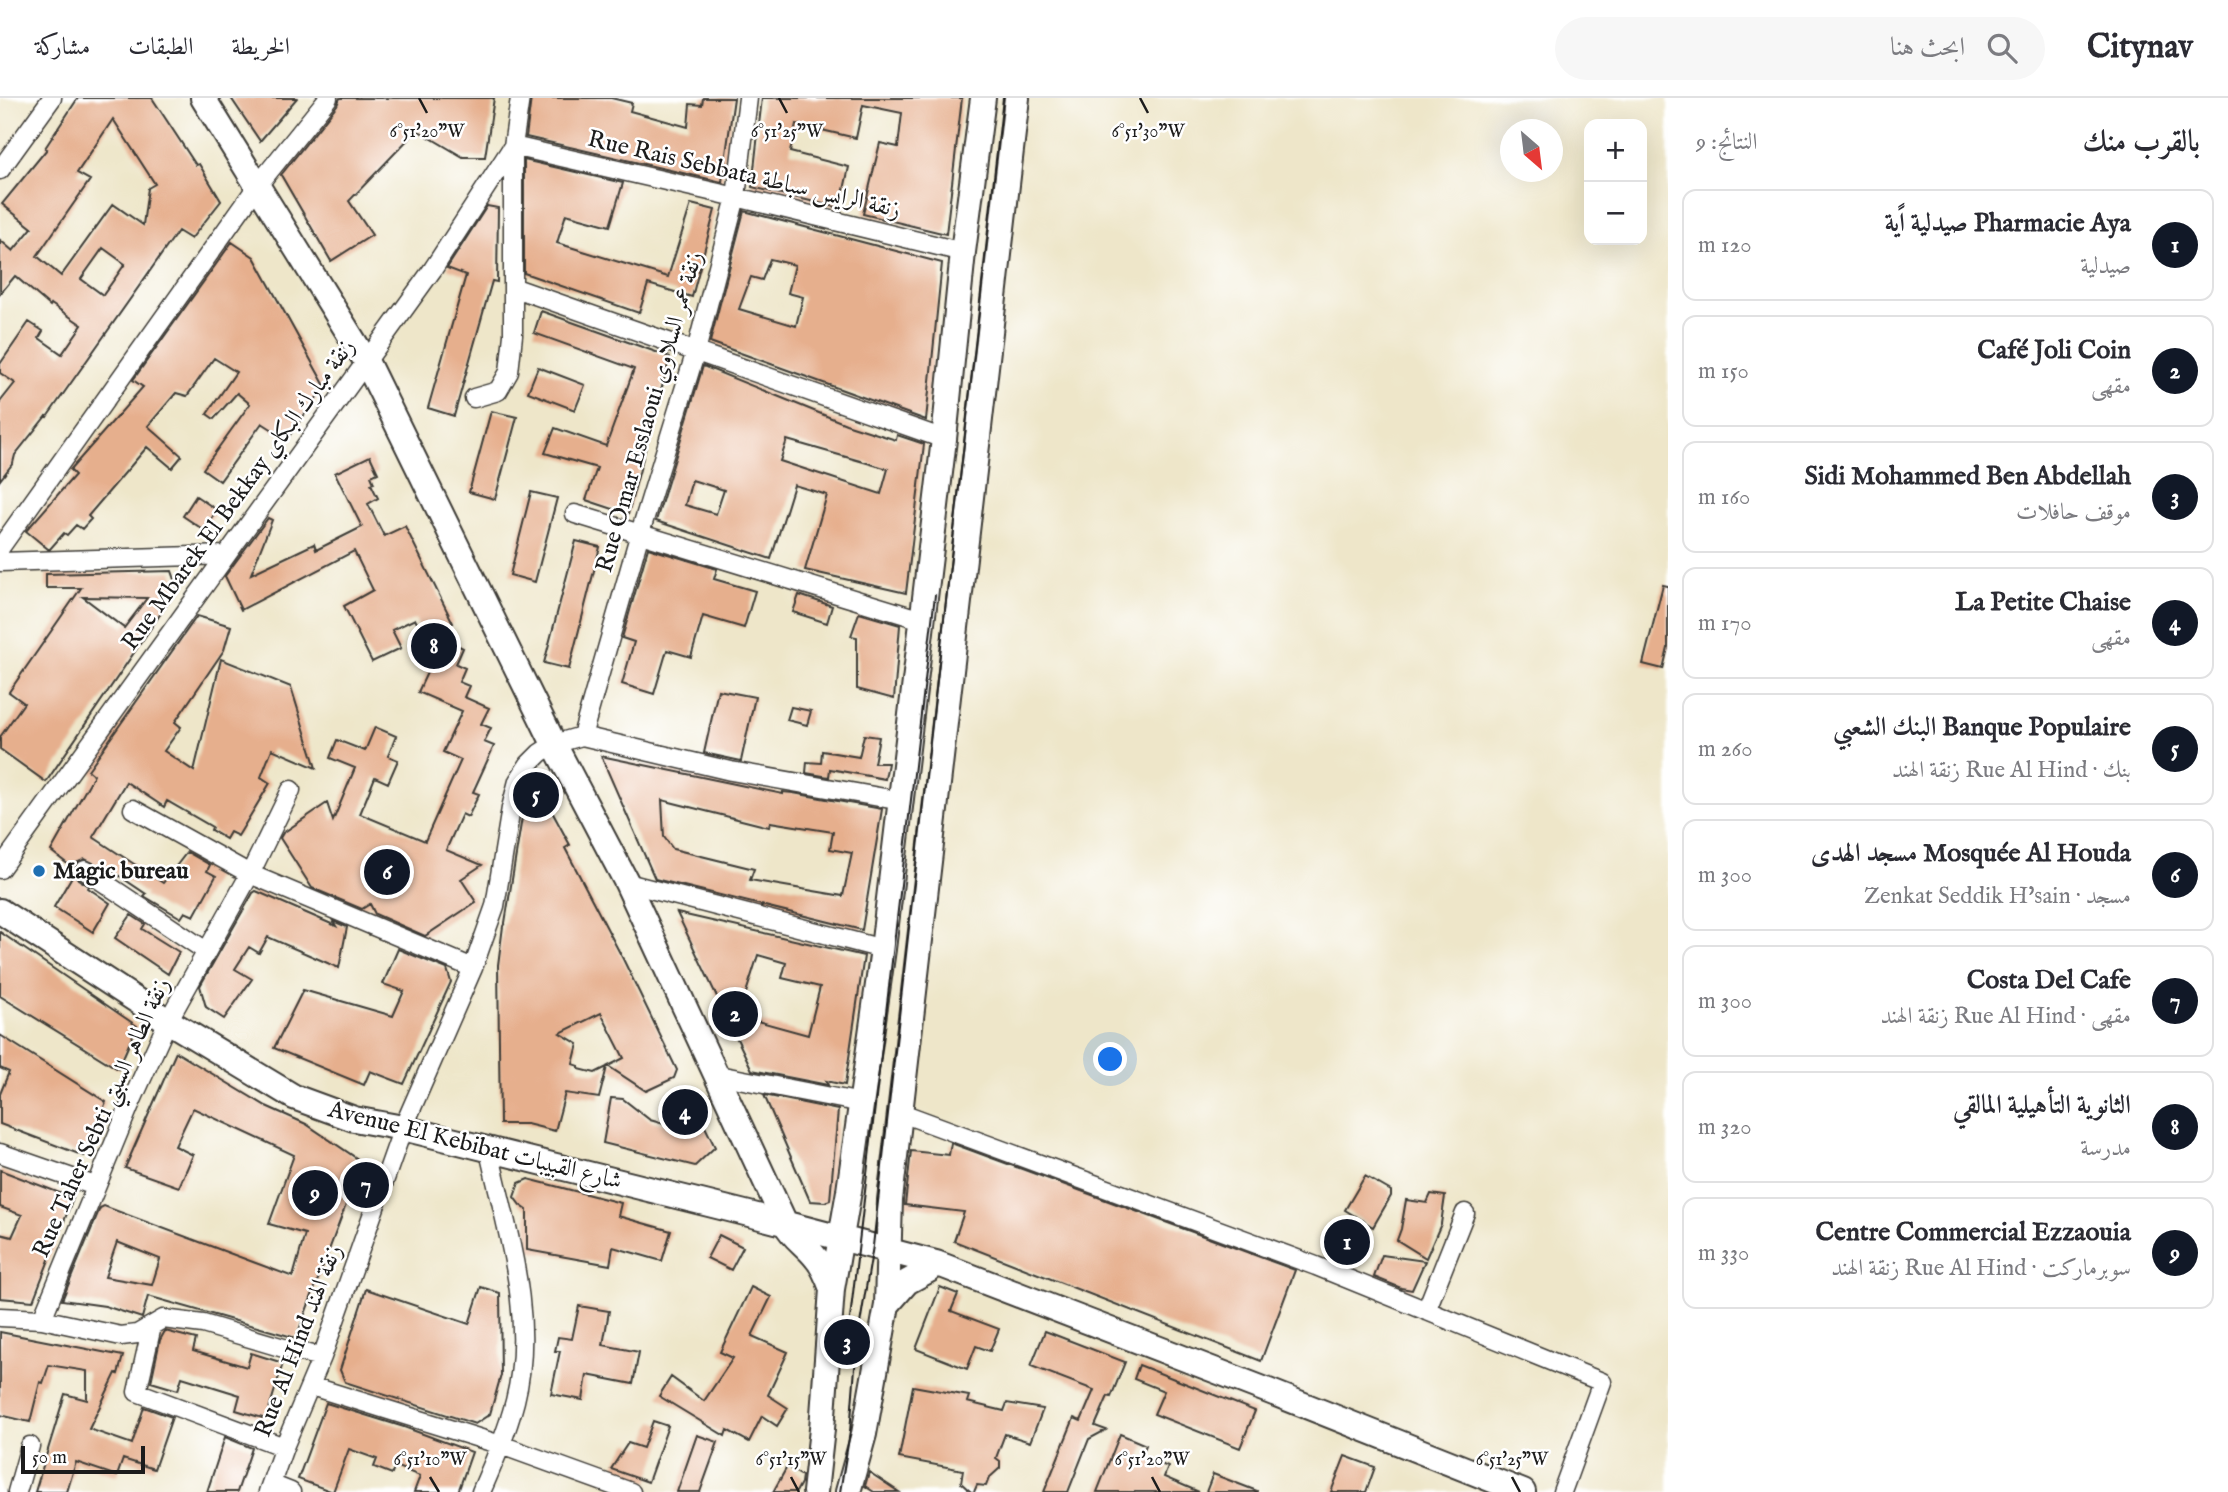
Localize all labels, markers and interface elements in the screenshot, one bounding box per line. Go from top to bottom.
search box [1555,17,2045,80]
text: Citynav [2087,27,2193,69]
icon: search [1983,29,2021,67]
text: ابحث هنا [1890,31,1965,64]
text: مشاركة [35,32,90,63]
text: الطبقات [128,32,194,63]
text: الخريطة [232,32,290,63]
north arrow [1500,119,1563,182]
map controls [1584,119,1647,245]
button: + [1584,119,1647,182]
text: 6°51'20"W [390,121,465,144]
text: 6°51'25"W [751,121,824,144]
text: 6°51'30"W [1111,121,1185,144]
street label: Rue Rais Sebbata زنقة الرايس سباطة [585,124,903,226]
text: بالقرب منك [2083,124,2200,162]
text: النتائج: 9 [1696,128,1758,157]
button: − [1584,182,1647,245]
text: Pharmacie Aya صيدلية اًية [1884,207,2131,240]
text: 120 m [1698,231,1751,260]
text: 1 [2171,231,2179,260]
street label: Rue Omar Esslaoui زنقة عمر السلاوي [589,248,713,577]
text: صيدلية [2080,252,2131,281]
street label: Rue Mbarek El Bekkay زنقة مبارك البكاي [115,333,364,658]
text: Café Joli Coin [1977,334,2131,367]
text: 150 m [1698,357,1749,386]
text: 2 [2170,357,2180,386]
text: مقهى [2091,372,2131,401]
text: Sidi Mohammed Ben Abdellah [1804,460,2131,493]
text: 160 m [1698,483,1750,512]
text: 3 [2171,483,2179,512]
text: موقف حافلات [2016,498,2131,527]
text: La Petite Chaise [1955,586,2131,619]
text: 170 m [1698,609,1751,638]
text: 4 [2169,609,2181,638]
pin: 8 [411,620,457,672]
text: مقهى [2091,624,2131,653]
text: Banque Populaire البنك الشعبي [1833,711,2131,744]
text: 260 m [1698,735,1753,764]
text: 5 [2171,735,2179,764]
text: بنك · Rue Al Hind زنقة الهند [1892,756,2131,785]
pin: 5 [513,769,559,821]
text: Mosquée Al Houda مسجد الهدى [1811,837,2131,870]
pin: 6 [364,846,410,898]
place label: Magic bureau [53,856,189,887]
text: 300 m [1698,861,1752,890]
text: 6 [2170,861,2180,890]
marker: Magic bureau [31,863,47,879]
text: مسجد · Zenkat Seddik H'sain [1864,882,2131,911]
text: Costa Del Cafe [1967,964,2131,997]
street label: Rue Taher Sebti زنقة الطاهر السبتي [26,973,182,1265]
text: 300 m [1698,987,1752,1016]
text: 7 [2170,987,2180,1016]
pin: 2 [712,988,758,1040]
text: مقهى · Rue Al Hind زنقة الهند [1880,1002,2131,1031]
your location [1093,1042,1127,1076]
pin: 4 [662,1086,708,1138]
text: الثانوية التأهيلية المالقي [1953,1089,2131,1122]
street label: Avenue El Kebibat شارع القبيبات [323,1094,625,1200]
text: 320 m [1698,1113,1752,1142]
text: 8 [2170,1113,2180,1142]
text: مدرسة [2080,1134,2131,1163]
pin: 7 [343,1159,389,1211]
pin: 9 [292,1167,338,1219]
pin: 1 [1324,1216,1370,1268]
text: Centre Commercial Ezzaouia [1815,1216,2131,1249]
text: 330 m [1698,1239,1749,1268]
text: 9 [2170,1239,2180,1268]
street label: Rue Al Hind زنقة الهند [248,1240,350,1442]
text: سوبرماركت · Rue Al Hind زنقة الهند [1831,1254,2131,1283]
pin: 3 [824,1316,870,1368]
scale bar [21,1443,145,1475]
text: 50 m [32,1446,67,1470]
text: 6°51'10"W [393,1449,467,1472]
text: 6°51'15"W [756,1449,827,1472]
text: 6°51'20"W [1115,1449,1190,1472]
text: 6°51'25"W [1476,1449,1549,1472]

